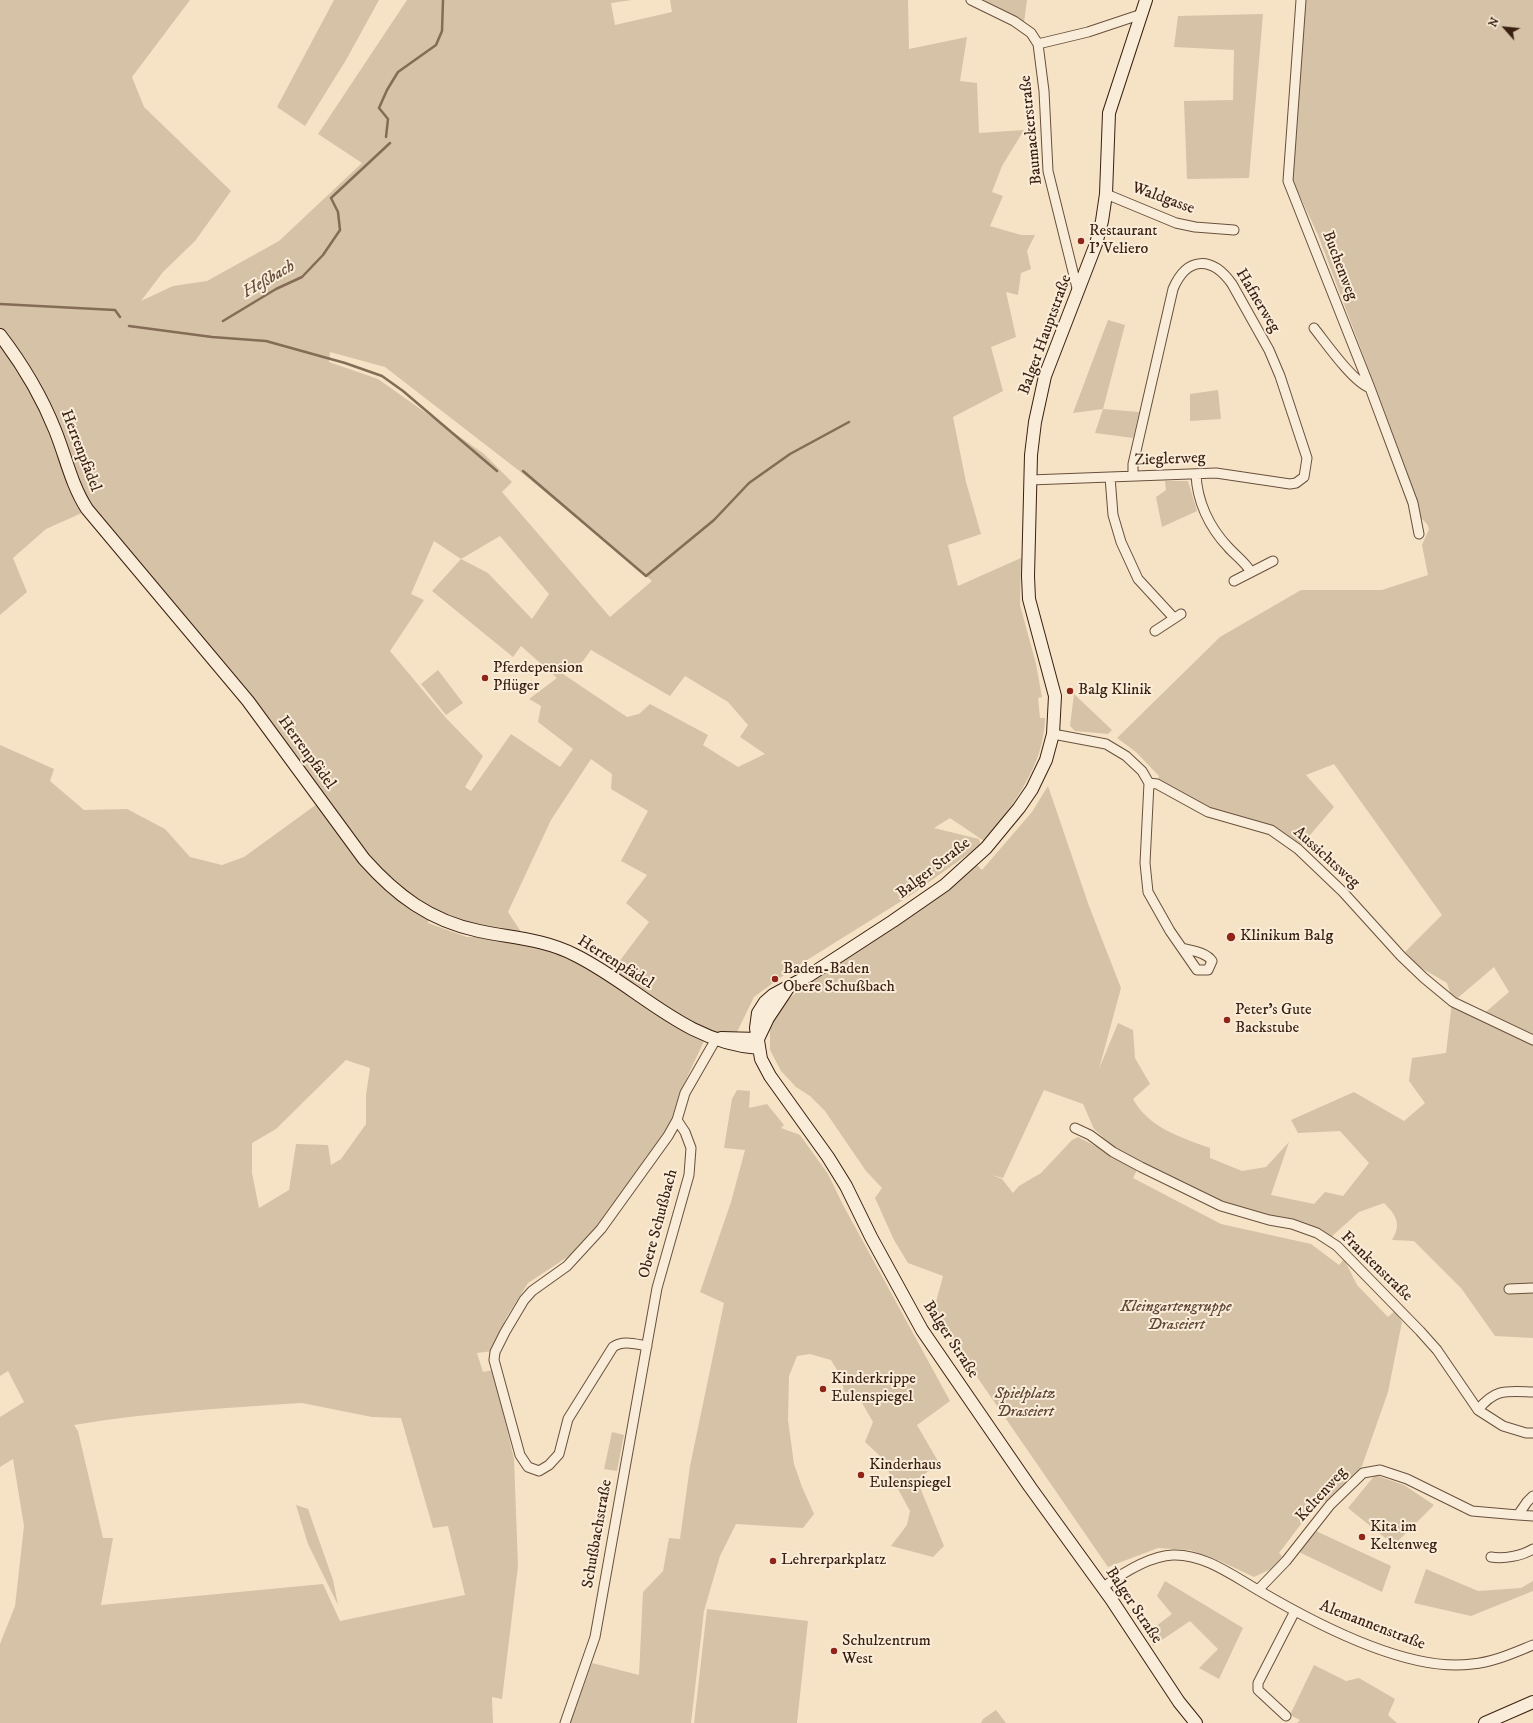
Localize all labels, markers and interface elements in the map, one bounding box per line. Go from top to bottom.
north arrow [1485,8,1525,48]
text: N [1486,15,1503,30]
street label: Baumackerstraße [1017,74,1047,186]
street label: Waldgasse [1129,179,1197,219]
place label: Restaurant I' Veliero [1089,222,1157,260]
street label: Buchenweg [1317,229,1361,303]
marker: Restaurant I' Veliero [1076,236,1086,246]
water label: Heßbach [239,257,299,303]
street label: Hafnerweg [1230,266,1284,336]
street label: Balger Hauptstraße [1015,272,1077,398]
street label: Herrenpfädel [56,407,104,495]
street label: Zieglerweg [1134,449,1206,471]
place label: Pferdepension Pflüger [493,659,583,697]
marker: Pferdepension Pflüger [480,673,490,683]
place label: Balg Klinik [1078,681,1152,701]
marker: Balg Klinik [1065,686,1075,696]
street label: Herrenpfädel [273,713,339,793]
street label: Aussichtsweg [1289,823,1363,893]
street label: Balger Straße [893,834,975,904]
place label: Klinikum Balg [1240,927,1333,947]
marker: Klinikum Balg [1225,931,1237,943]
street label: Herrenpfädel [573,932,657,994]
place label: Baden-Baden Obere Schußbach [783,960,895,998]
marker: Baden-Baden Obere Schußbach [770,974,780,984]
place label: Peter's Gute Backstube [1235,1001,1312,1039]
marker: Peter's Gute Backstube [1222,1015,1232,1025]
street label: Obere Schußbach [635,1167,683,1281]
street label: Frankenstraße [1336,1228,1416,1306]
street label: Balger Straße [918,1298,982,1382]
park label: Kleingartengruppe Draseiert [1121,1298,1231,1336]
place label: Kinderkrippe Eulenspiegel [831,1370,916,1408]
marker: Kinderkrippe Eulenspiegel [818,1384,828,1394]
park label: Spielplatz Draseiert [994,1385,1056,1423]
place label: Kinderhaus Eulenspiegel [869,1456,951,1494]
street label: Keltenweg [1292,1464,1352,1526]
marker: Kinderhaus Eulenspiegel [856,1470,866,1480]
street label: Schußbachstraße [579,1478,617,1590]
place label: Kita im Keltenweg [1370,1518,1437,1556]
marker: Kita im Keltenweg [1357,1532,1367,1542]
place label: Lehrerparkplatz [781,1551,886,1571]
marker: Lehrerparkplatz [768,1556,778,1566]
street label: Balger Straße [1100,1564,1166,1648]
street label: Alemannenstraße [1316,1597,1428,1655]
place label: Schulzentrum West [842,1632,931,1670]
marker: Schulzentrum West [829,1646,839,1656]

